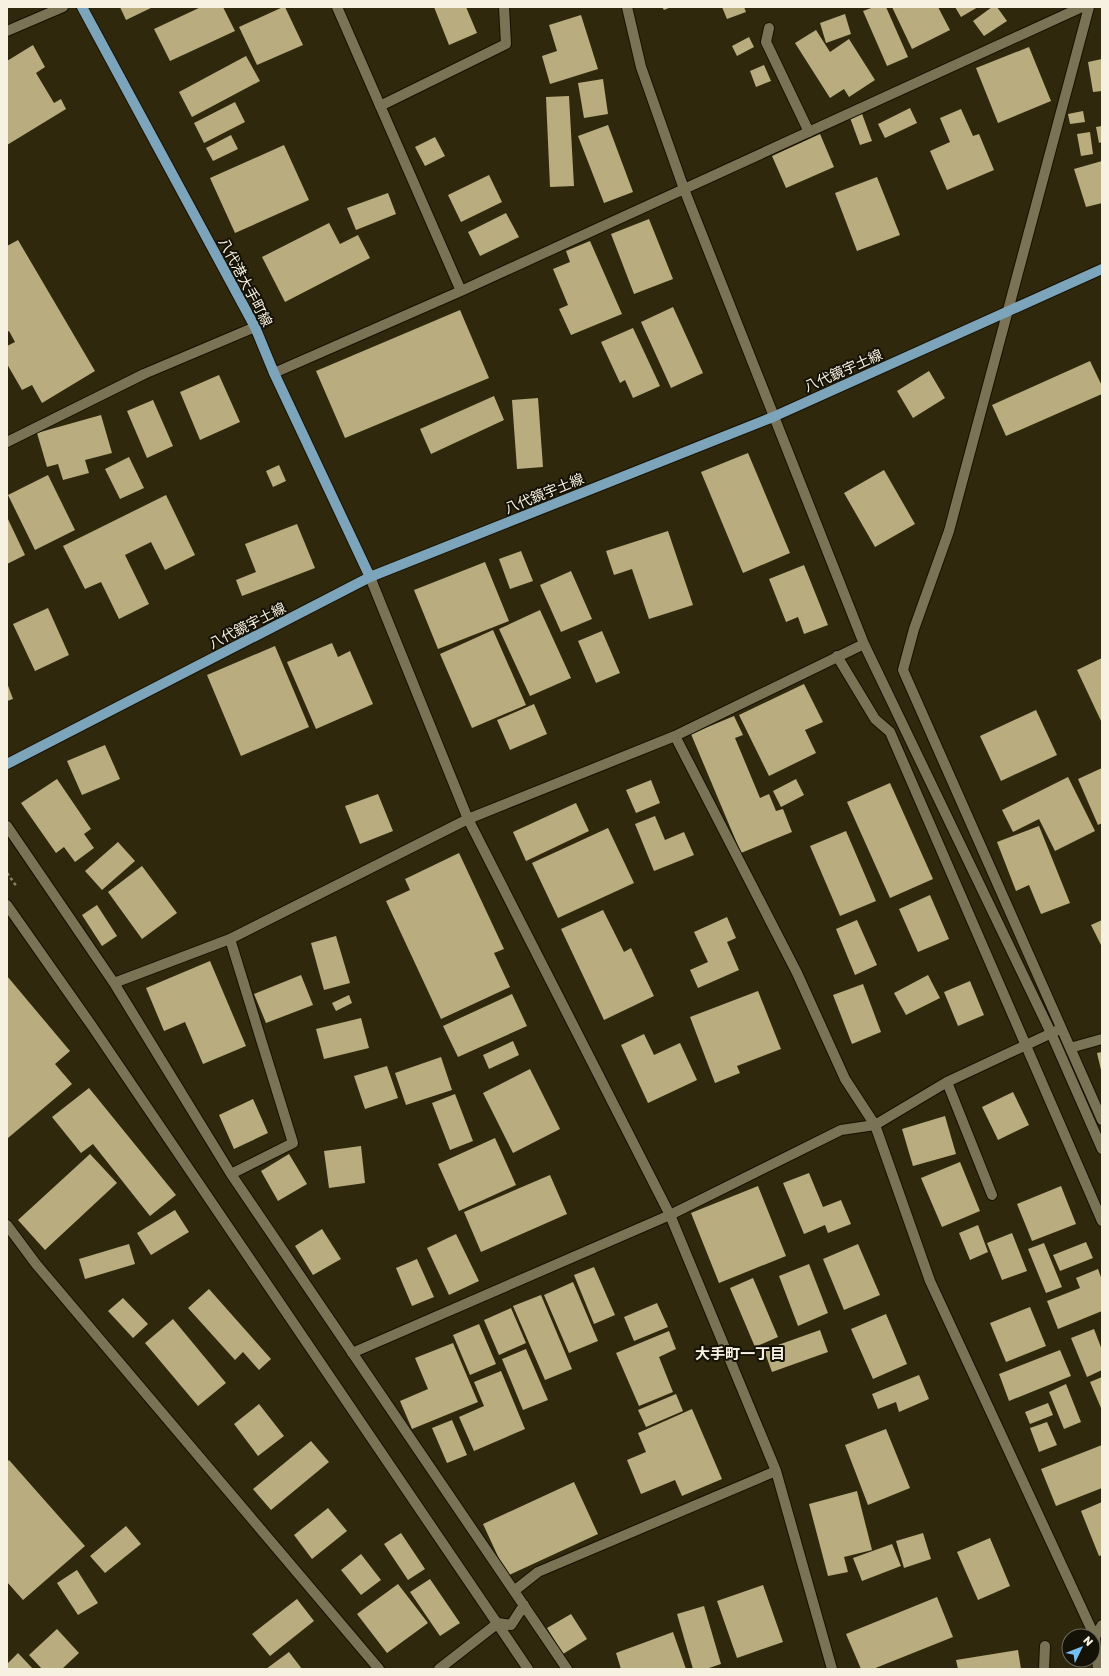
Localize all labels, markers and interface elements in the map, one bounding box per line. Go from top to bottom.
street label: 八代港大手町線 [215,235,277,329]
street label: 八代鏡宇土線 [801,345,885,395]
street label: 八代鏡宇土線 [502,469,586,517]
street label: 八代鏡宇土線 [206,598,288,652]
district label: 大手町一丁目 [695,1344,785,1362]
north arrow [1061,1628,1101,1668]
text: N [1081,1633,1096,1648]

